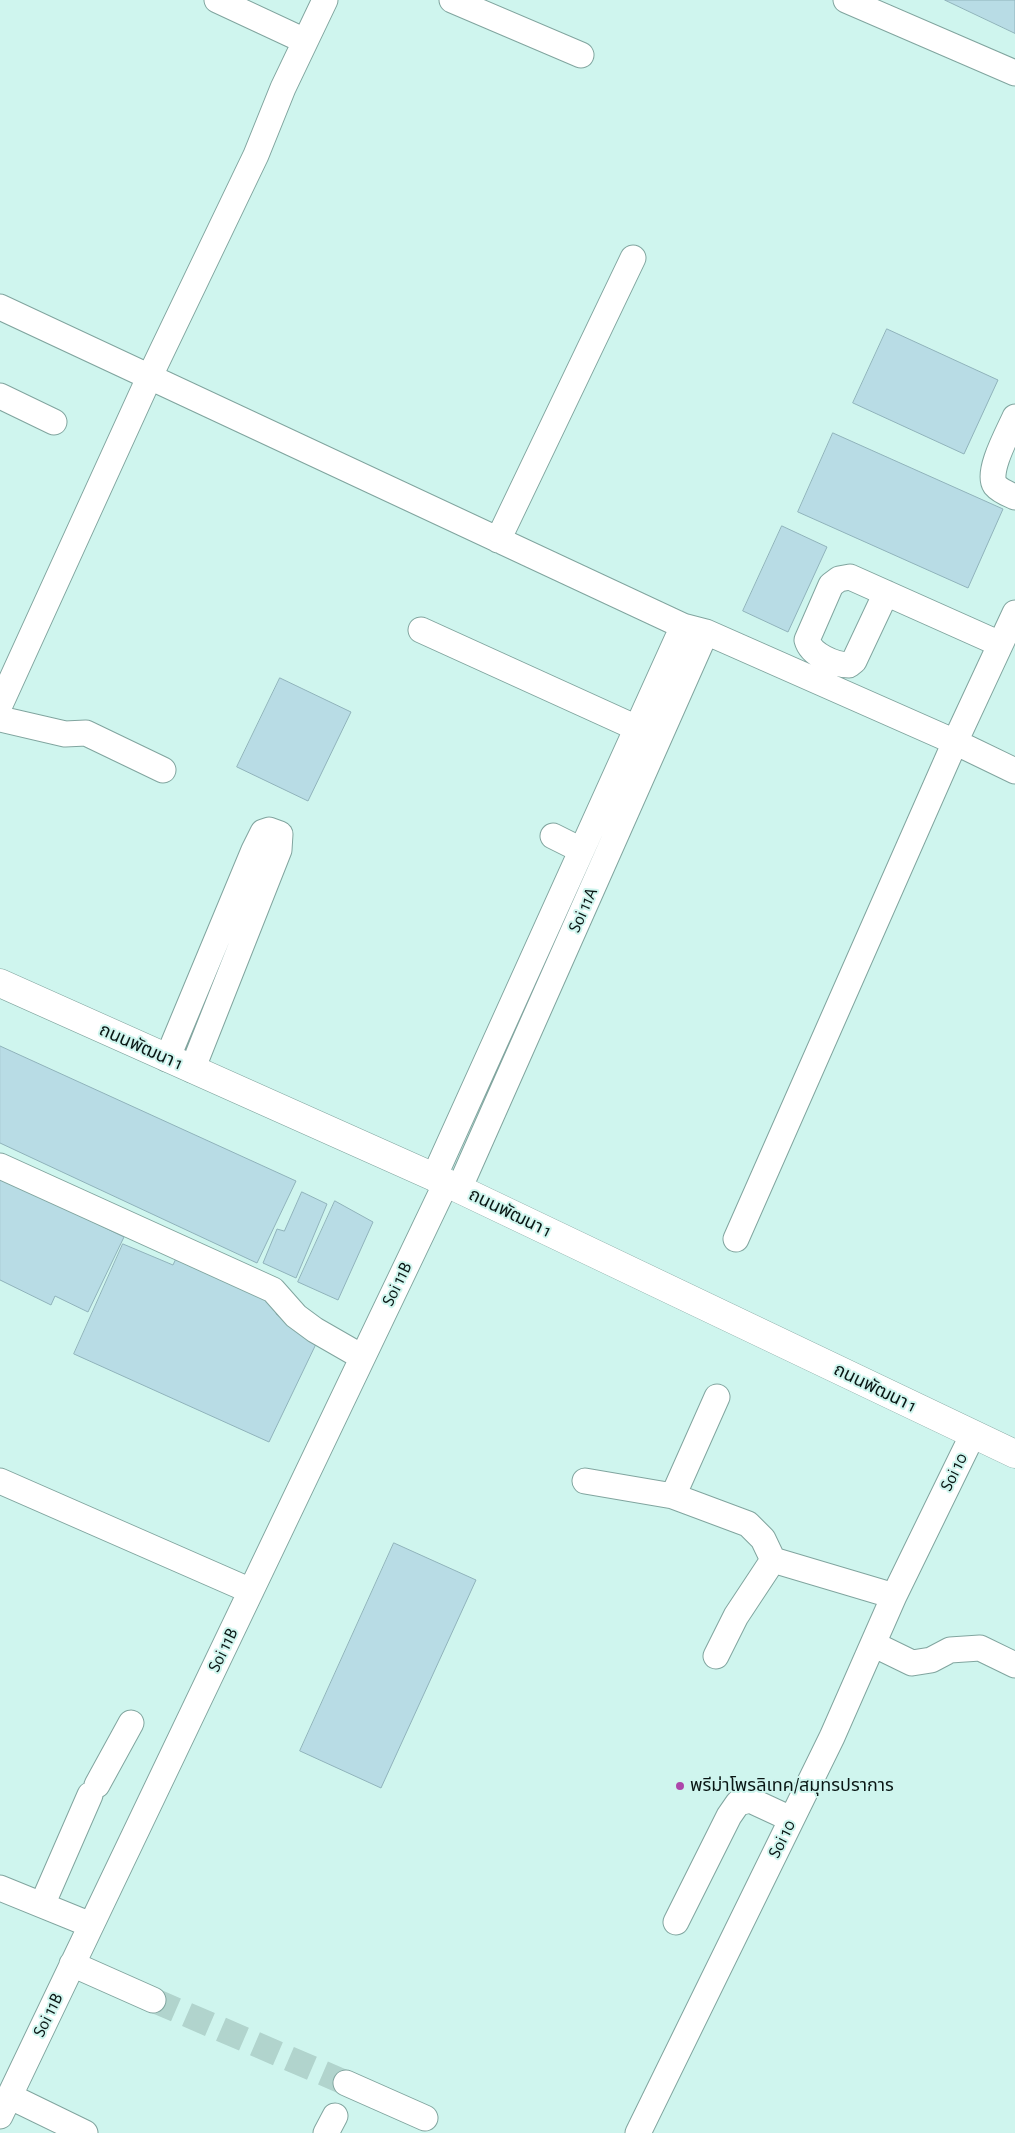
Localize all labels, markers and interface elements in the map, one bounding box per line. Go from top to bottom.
street label: Soi 11A [564,884,602,936]
street label: ถนนพัฒนา 1 [96,1019,186,1075]
street label: ถนนพัฒนา 1 [465,1184,555,1242]
street label: Soi 11B [377,1258,417,1310]
street label: ถนนพัฒนา 1 [830,1359,920,1417]
street label: Soi 10 [936,1449,972,1495]
street label: Soi 11B [203,1624,243,1676]
place label: พรีม่าโพรลิเทค/สมุทรปราการ [690,1775,894,1797]
marker: พรีม่าโพรลิเทค/สมุทรปราการ [674,1780,686,1792]
street label: Soi 10 [764,1816,800,1862]
street label: Soi 11B [28,1989,68,2041]

